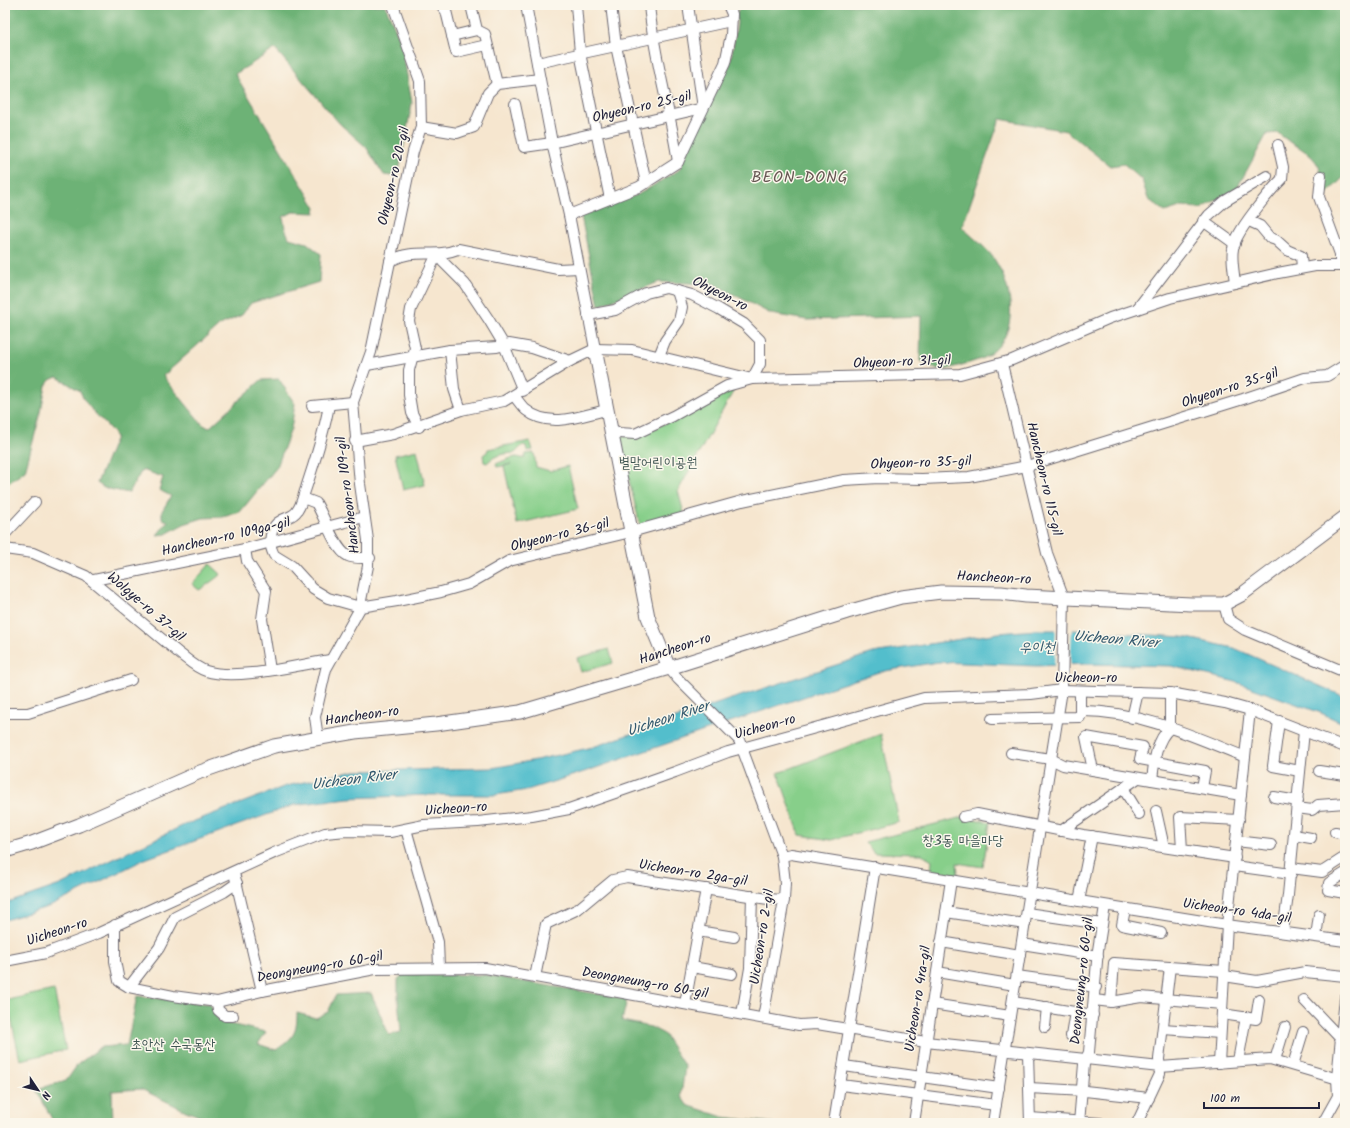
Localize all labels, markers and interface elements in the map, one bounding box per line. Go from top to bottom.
street label: Ohyeon-ro 25-gil [590,85,694,129]
street label: Ohyeon-ro 20-gil [372,124,416,228]
district label: BEON-DONG [751,165,849,190]
street label: Ohyeon-ro [688,271,752,317]
street label: Ohyeon-ro 31-gil [853,349,952,375]
street label: Ohyeon-ro 35-gil [1179,362,1282,414]
street label: Hancheon-ro 115-gil [1020,420,1068,539]
street label: Hancheon-ro 109-gil [330,434,366,555]
street label: Ohyeon-ro 35-gil [870,450,972,476]
park label: 별말어린이공원 [619,452,697,474]
street label: Hancheon-ro 109ga-gil [159,511,293,563]
street label: Ohyeon-ro 36-gil [508,512,612,558]
street label: Hancheon-ro [956,565,1032,591]
street label: Wolgye-ro 37-gil [102,567,190,648]
water label: Uicheon River [1073,624,1162,656]
street label: Hancheon-ro [636,627,714,671]
water label: 우이천 [1019,636,1057,660]
street label: Uicheon-ro [1055,667,1117,689]
water label: Uicheon River [624,693,715,744]
street label: Hancheon-ro [324,700,400,732]
street label: Uicheon-ro [732,708,798,746]
water label: Uicheon River [310,763,401,797]
street label: Uicheon-ro [424,796,488,822]
park label: 창3동 마을마당 [922,830,1004,852]
street label: Uicheon-ro 2ga-gil [637,854,749,893]
street label: Uicheon-ro 2-gil [744,887,781,986]
street label: Uicheon-ro 4da-gil [1181,892,1293,930]
street label: Uicheon-ro [24,912,90,952]
street label: Deongneung-ro 60-gil [1064,916,1100,1046]
street label: Uicheon-ro 4ra-gil [899,944,937,1054]
street label: Deongneung-ro 60-gil [255,945,386,989]
street label: Deongneung-ro 60-gil [580,961,711,1005]
park label: 초안산 수국동산 [131,1034,216,1056]
north arrow [18,1070,58,1110]
scale bar [1204,1084,1319,1110]
text: N [36,1087,55,1103]
text: 100 m [1210,1089,1241,1108]

